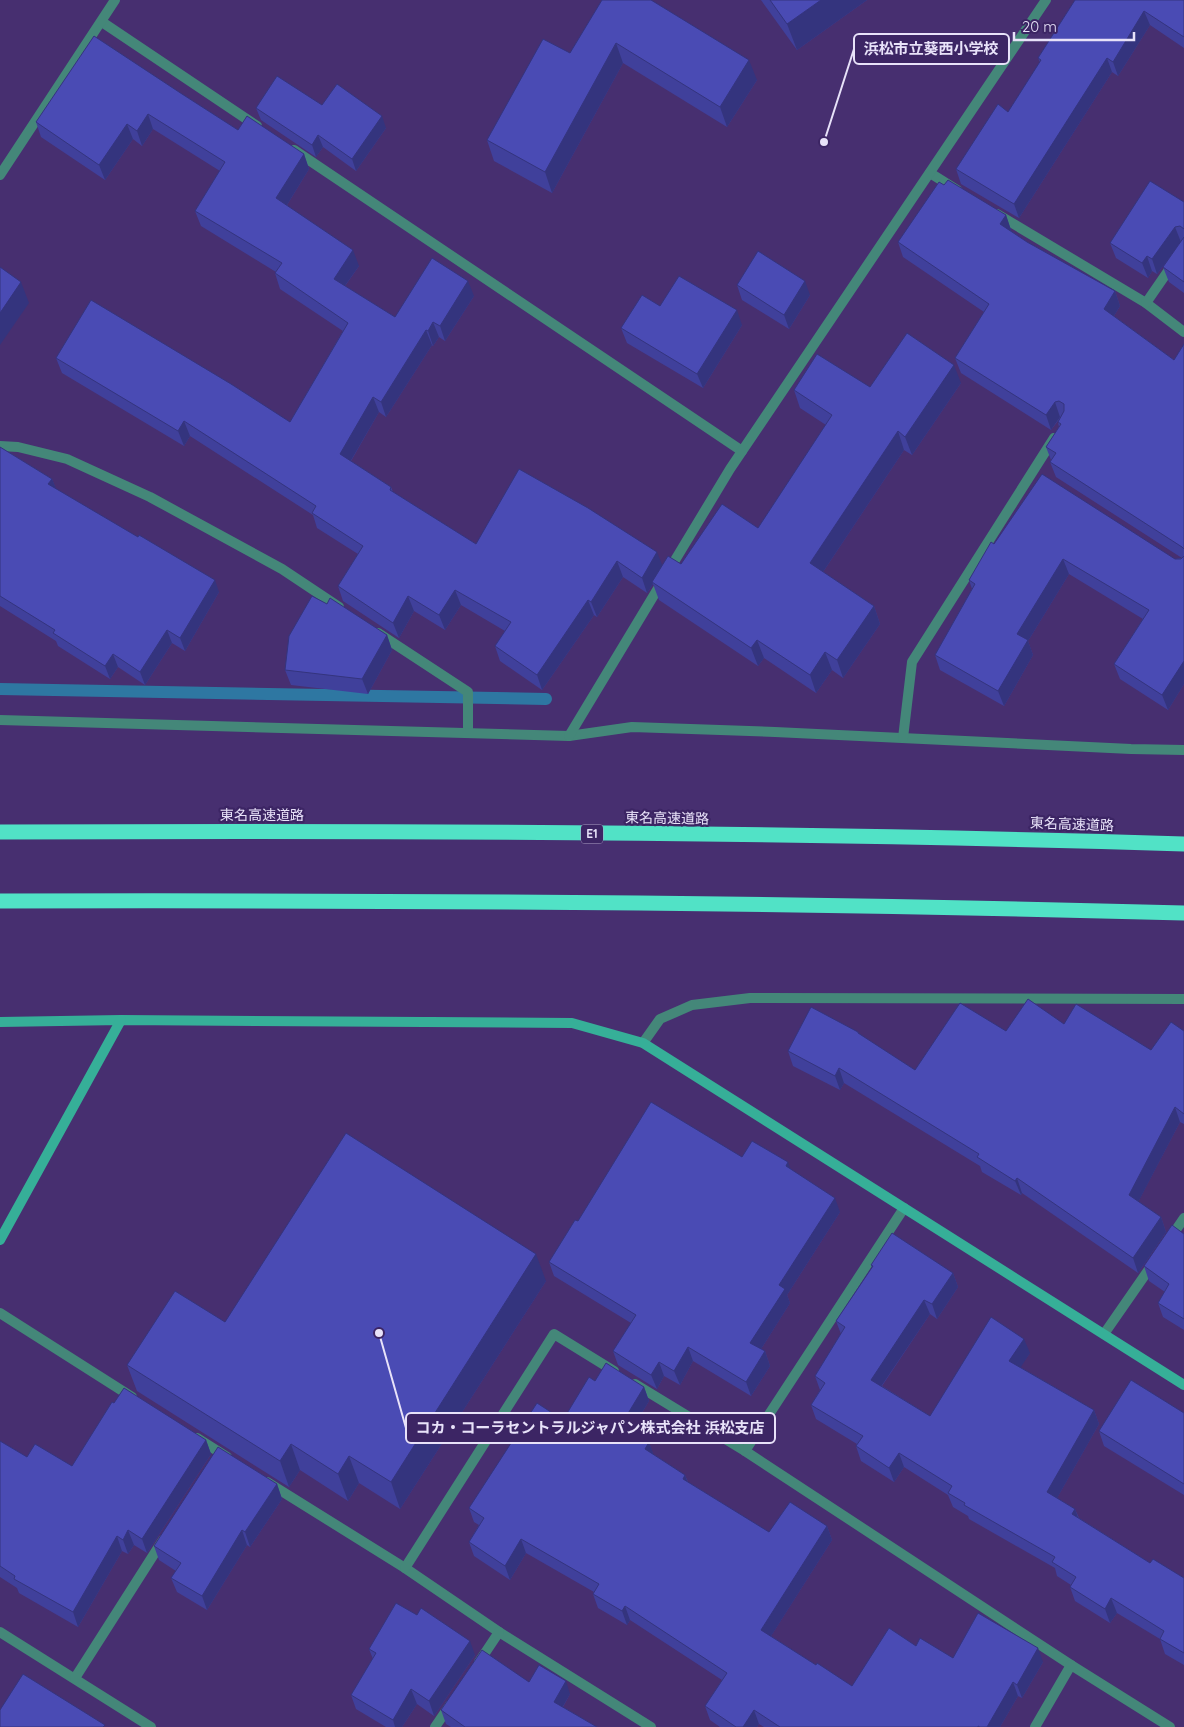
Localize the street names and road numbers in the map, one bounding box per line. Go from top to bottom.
street label: 東名高速道路 [220,806,304,824]
street label: 東名高速道路 [625,808,709,828]
street label: 東名高速道路 [1030,814,1114,834]
road number: E1 [581,824,603,844]

